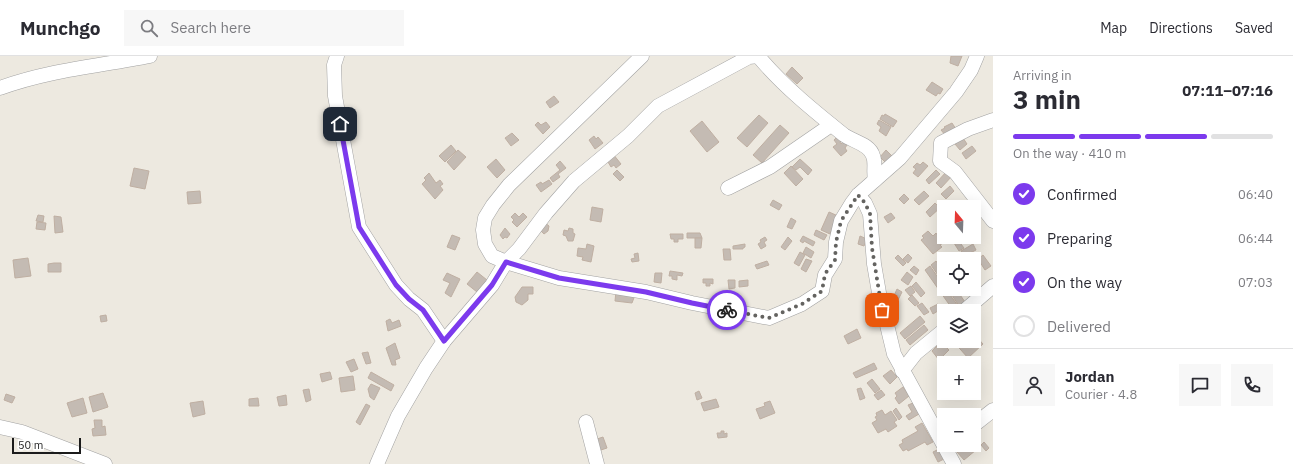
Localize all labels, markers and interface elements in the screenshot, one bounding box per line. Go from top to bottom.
search box [124,10,404,46]
text: Munchgo [20,16,100,40]
icon: search [138,17,160,39]
text: Search here [170,18,251,37]
text: Map [1100,19,1127,37]
text: Directions [1149,19,1213,37]
text: Saved [1235,19,1273,37]
text: Arriving in [1013,67,1072,84]
text: 07:11–07:16 [1182,81,1273,100]
text: 3 min [1013,82,1081,116]
pin [323,107,357,141]
icon: home [329,113,351,135]
text: On the way · 410 m [1013,145,1126,162]
icon: check [1013,183,1035,205]
text: Confirmed [1047,185,1117,204]
text: 06:40 [1238,186,1273,203]
north arrow [937,200,981,244]
map controls [937,200,981,452]
icon: check [1013,227,1035,249]
text: Preparing [1047,229,1112,248]
text: 06:44 [1238,230,1273,247]
button: locate [937,252,981,296]
icon: check [1013,271,1035,293]
text: On the way [1047,273,1122,292]
text: 07:03 [1238,274,1273,291]
courier [707,290,747,330]
pin [865,293,899,327]
icon: bike [716,299,738,321]
icon: bag [871,299,893,321]
button: layers [937,304,981,348]
text: Delivered [1047,317,1111,336]
button: + [937,356,981,400]
button: person [1013,364,1055,406]
button: chat [1179,364,1221,406]
button: phone [1231,364,1273,406]
text: Jordan [1065,367,1114,386]
text: Courier · 4.8 [1065,386,1137,403]
button: − [937,408,981,452]
scale bar [12,436,81,455]
text: 50 m [18,438,43,452]

